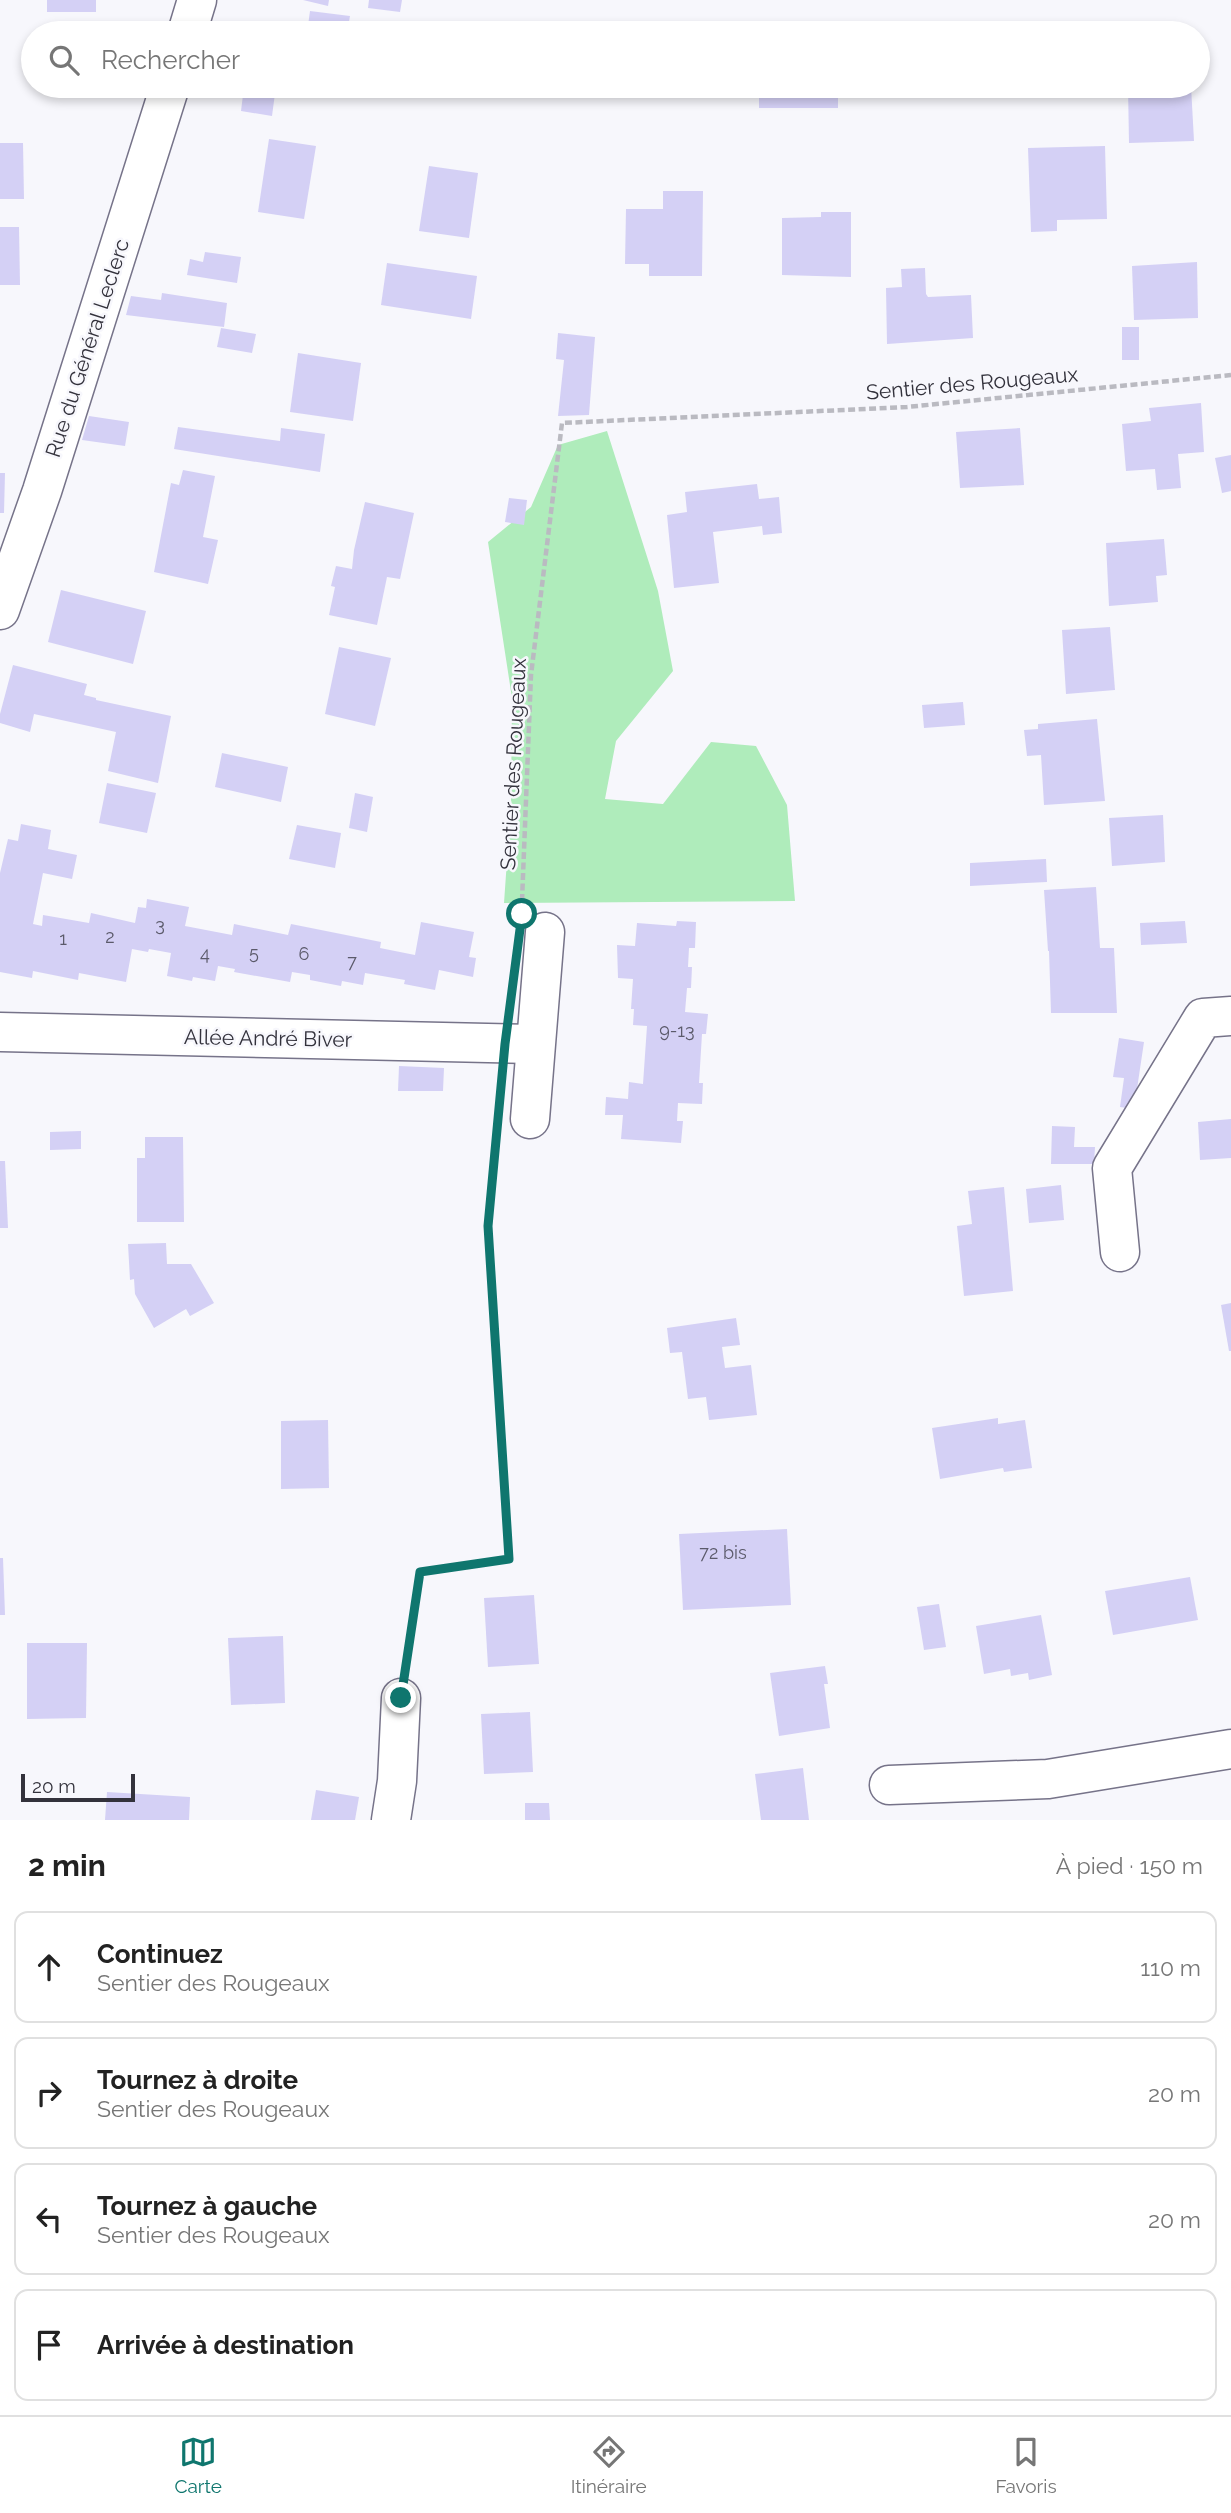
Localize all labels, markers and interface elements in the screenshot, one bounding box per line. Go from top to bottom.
search box [21,21,1210,98]
icon: search [45,41,83,79]
text: Rechercher [101,45,240,75]
street label: Rue du Général Leclerc [40,236,134,460]
street label: Sentier des Rougeaux [865,361,1079,405]
street label: Sentier des Rougeaux [495,657,531,871]
route start [506,898,537,929]
house number: 3 [155,914,165,935]
house number: 2 [105,926,115,947]
house number: 1 [59,928,67,949]
house number: 5 [249,942,259,963]
house number: 4 [200,943,210,964]
house number: 6 [299,943,310,964]
house number: 7 [347,951,357,972]
house number: 9-13 [659,1020,695,1041]
street label: Allée André Biver [184,1024,353,1052]
house number: 72 bis [699,1542,747,1563]
route end [385,1682,416,1713]
scale bar [21,1771,135,1803]
text: 20 m [32,1775,76,1797]
text: 2 min [28,1848,106,1883]
text: À pied · 150 m [1056,1852,1203,1879]
text: Continuez [97,1939,223,1969]
icon: ahead [30,1948,68,1986]
text: 110 m [1140,1954,1201,1981]
text: Sentier des Rougeaux [97,1969,330,1996]
text: Tournez à droite [97,2065,298,2095]
icon: right [30,2074,68,2112]
text: 20 m [1148,2080,1201,2107]
text: Sentier des Rougeaux [97,2095,330,2122]
text: Tournez à gauche [97,2191,317,2221]
icon: left [30,2200,68,2238]
text: 20 m [1148,2206,1201,2233]
text: Sentier des Rougeaux [97,2221,330,2248]
icon: arrive [30,2326,68,2364]
text: Arrivée à destination [97,2330,354,2360]
tab: Carte [174,2433,222,2497]
tab: Itinéraire [571,2433,647,2497]
tab: Favoris [995,2433,1057,2497]

